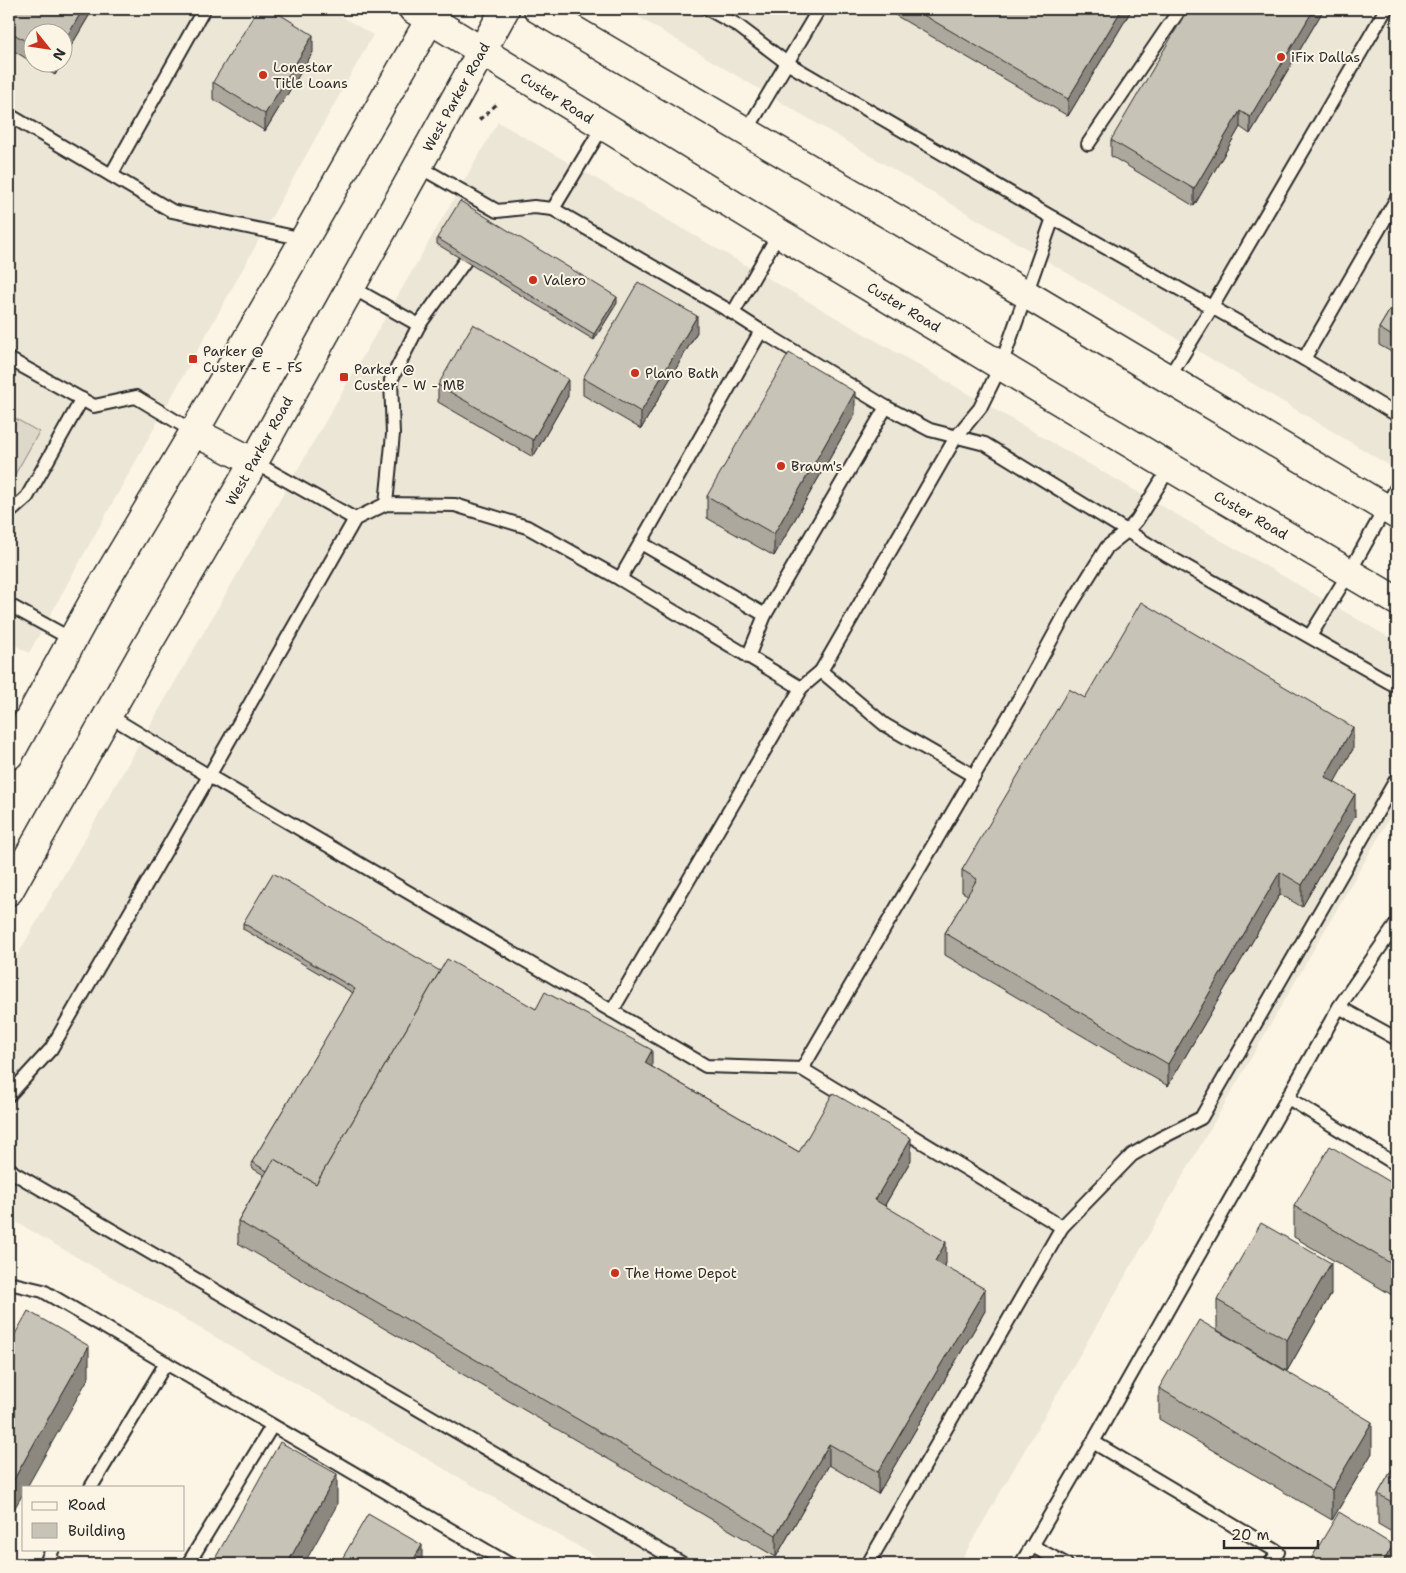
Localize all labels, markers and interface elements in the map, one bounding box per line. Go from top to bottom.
north arrow [22,22,72,72]
street label: West Parker Road [419,39,493,155]
text: N [49,45,70,64]
place label: iFix Dallas [1291,48,1360,66]
marker: iFix Dallas [1275,51,1287,63]
place label: Lonestar Title Loans [273,58,348,92]
street label: Custer Road [517,68,597,128]
marker: Lonestar Title Loans [257,69,269,81]
place label: Valero [543,271,586,289]
marker: Valero [527,274,539,286]
street label: Custer Road [864,278,944,336]
place label: Parker @ Custer - E - FS [203,342,302,376]
marker: Parker @ Custer - E - FS [187,353,199,365]
place label: Parker @ Custer - W - MB [354,360,464,394]
place label: Plano Bath [645,364,719,382]
marker: Plano Bath [629,367,641,379]
marker: Parker @ Custer - W - MB [338,371,350,383]
street label: West Parker Road [222,393,296,509]
place label: Braum's [791,457,842,475]
marker: Braum's [775,460,787,472]
street label: Custer Road [1211,487,1291,544]
place label: The Home Depot [625,1264,737,1282]
marker: The Home Depot [609,1267,621,1279]
legend [22,1486,185,1550]
text: Road [68,1495,106,1515]
scale bar [1224,1518,1317,1550]
text: Building [68,1521,125,1541]
text: 20 m [1231,1525,1270,1545]

